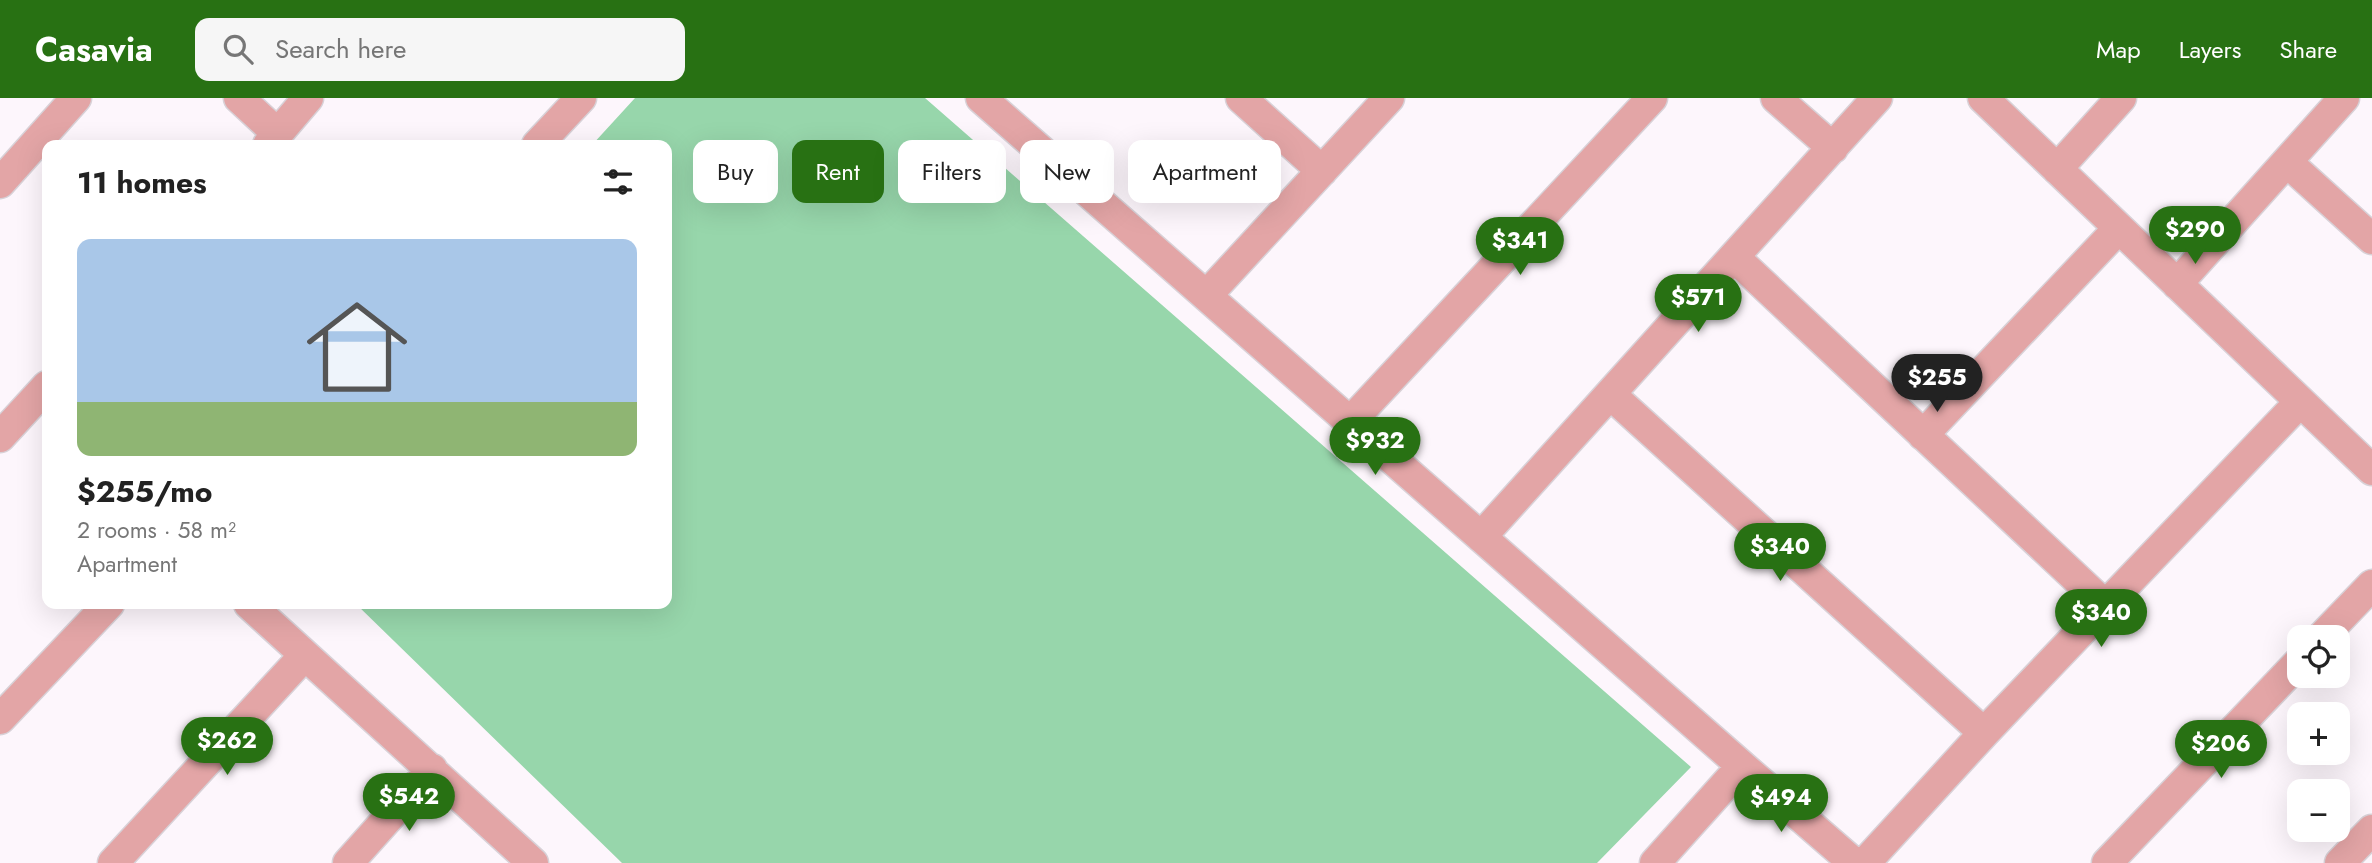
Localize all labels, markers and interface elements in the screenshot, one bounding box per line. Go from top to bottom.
search box [195,18,685,81]
text: Casavia [35,26,153,73]
icon: search [219,30,257,68]
text: Search here [275,30,406,68]
text: Map [2096,32,2141,67]
text: Layers [2179,32,2241,67]
text: Share [2279,32,2337,67]
chip: Buy [693,140,778,203]
chip: Rent [792,140,884,203]
chip: Filters [898,140,1006,203]
chip: New [1020,140,1114,203]
chip: Apartment [1128,140,1281,203]
text: 11 homes [77,161,207,204]
icon: filters [599,163,637,201]
pin: $290 [2154,206,2236,266]
text: $290 [2165,212,2225,246]
pin: $341 [1479,218,1561,277]
text: $341 [1492,223,1548,257]
pin: $571 [1657,274,1739,334]
text: $571 [1671,280,1725,314]
icon: home [294,284,420,410]
pin: $255 [1896,354,1978,414]
text: $255 [1907,360,1967,394]
pin: $932 [1334,418,1416,477]
text: $932 [1345,423,1405,457]
text: $255/mo [77,470,212,513]
text: 2 rooms · 58 m² [77,513,236,547]
pin: $340 [1739,524,1821,583]
text: $340 [1750,529,1810,563]
text: Apartment [77,547,177,581]
pin: $340 [2060,589,2142,649]
text: $340 [2071,595,2131,629]
map controls [2287,625,2350,842]
button: locate [2287,625,2350,688]
button: + [2287,702,2350,765]
pin: $262 [186,718,268,777]
pin: $206 [2180,720,2262,780]
text: $262 [197,723,257,757]
text: $206 [2191,726,2251,760]
pin: $542 [368,774,450,833]
pin: $494 [1740,774,1822,834]
text: $542 [379,779,439,813]
button: − [2287,779,2350,842]
text: $494 [1750,780,1812,814]

